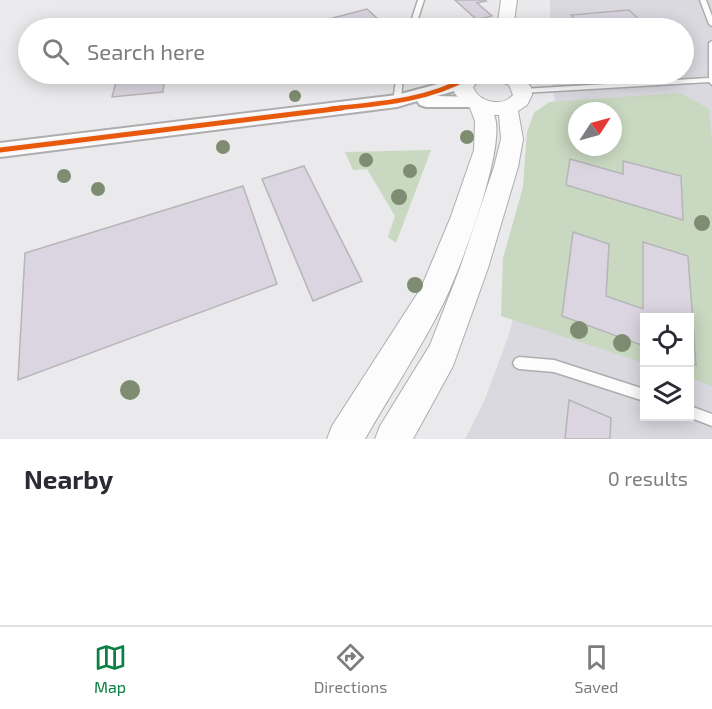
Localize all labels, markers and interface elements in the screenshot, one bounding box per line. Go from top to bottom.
search box [18,18,694,84]
icon: search [39,35,72,68]
text: Search here [87,38,205,64]
north arrow [568,102,622,156]
map controls [640,313,694,421]
button: locate [640,313,694,367]
button: layers [640,367,694,421]
text: Nearby [24,463,113,494]
text: 0 results [608,466,688,490]
tab: Map [94,641,127,696]
tab: Directions [314,641,387,696]
tab: Saved [575,641,618,696]

